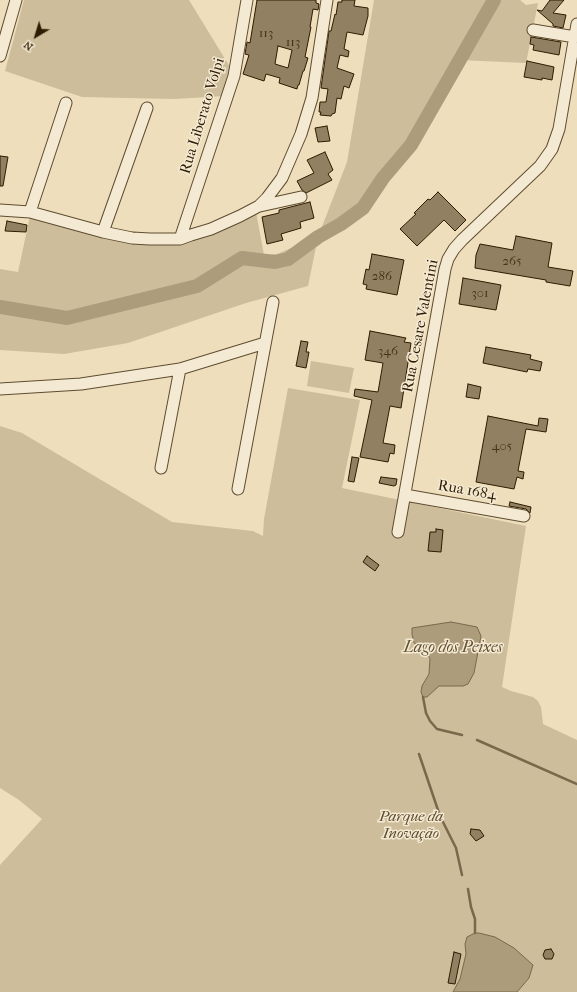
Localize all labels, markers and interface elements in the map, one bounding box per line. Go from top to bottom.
north arrow [16,16,56,56]
house number: 113 [259,26,273,42]
house number: 113 [286,35,300,51]
text: N [21,38,36,54]
street label: Rua Liberato Volpi [177,56,229,176]
house number: 265 [502,254,522,270]
street label: Rua Cesare Valentini [399,258,443,394]
house number: 286 [372,269,392,285]
house number: 301 [471,286,489,302]
house number: 346 [378,344,398,360]
house number: 405 [492,439,512,455]
street label: Rua 1684 [436,477,498,505]
water label: Lago dos Peixes [404,638,502,658]
park label: Parque da Inovação [379,808,443,843]

